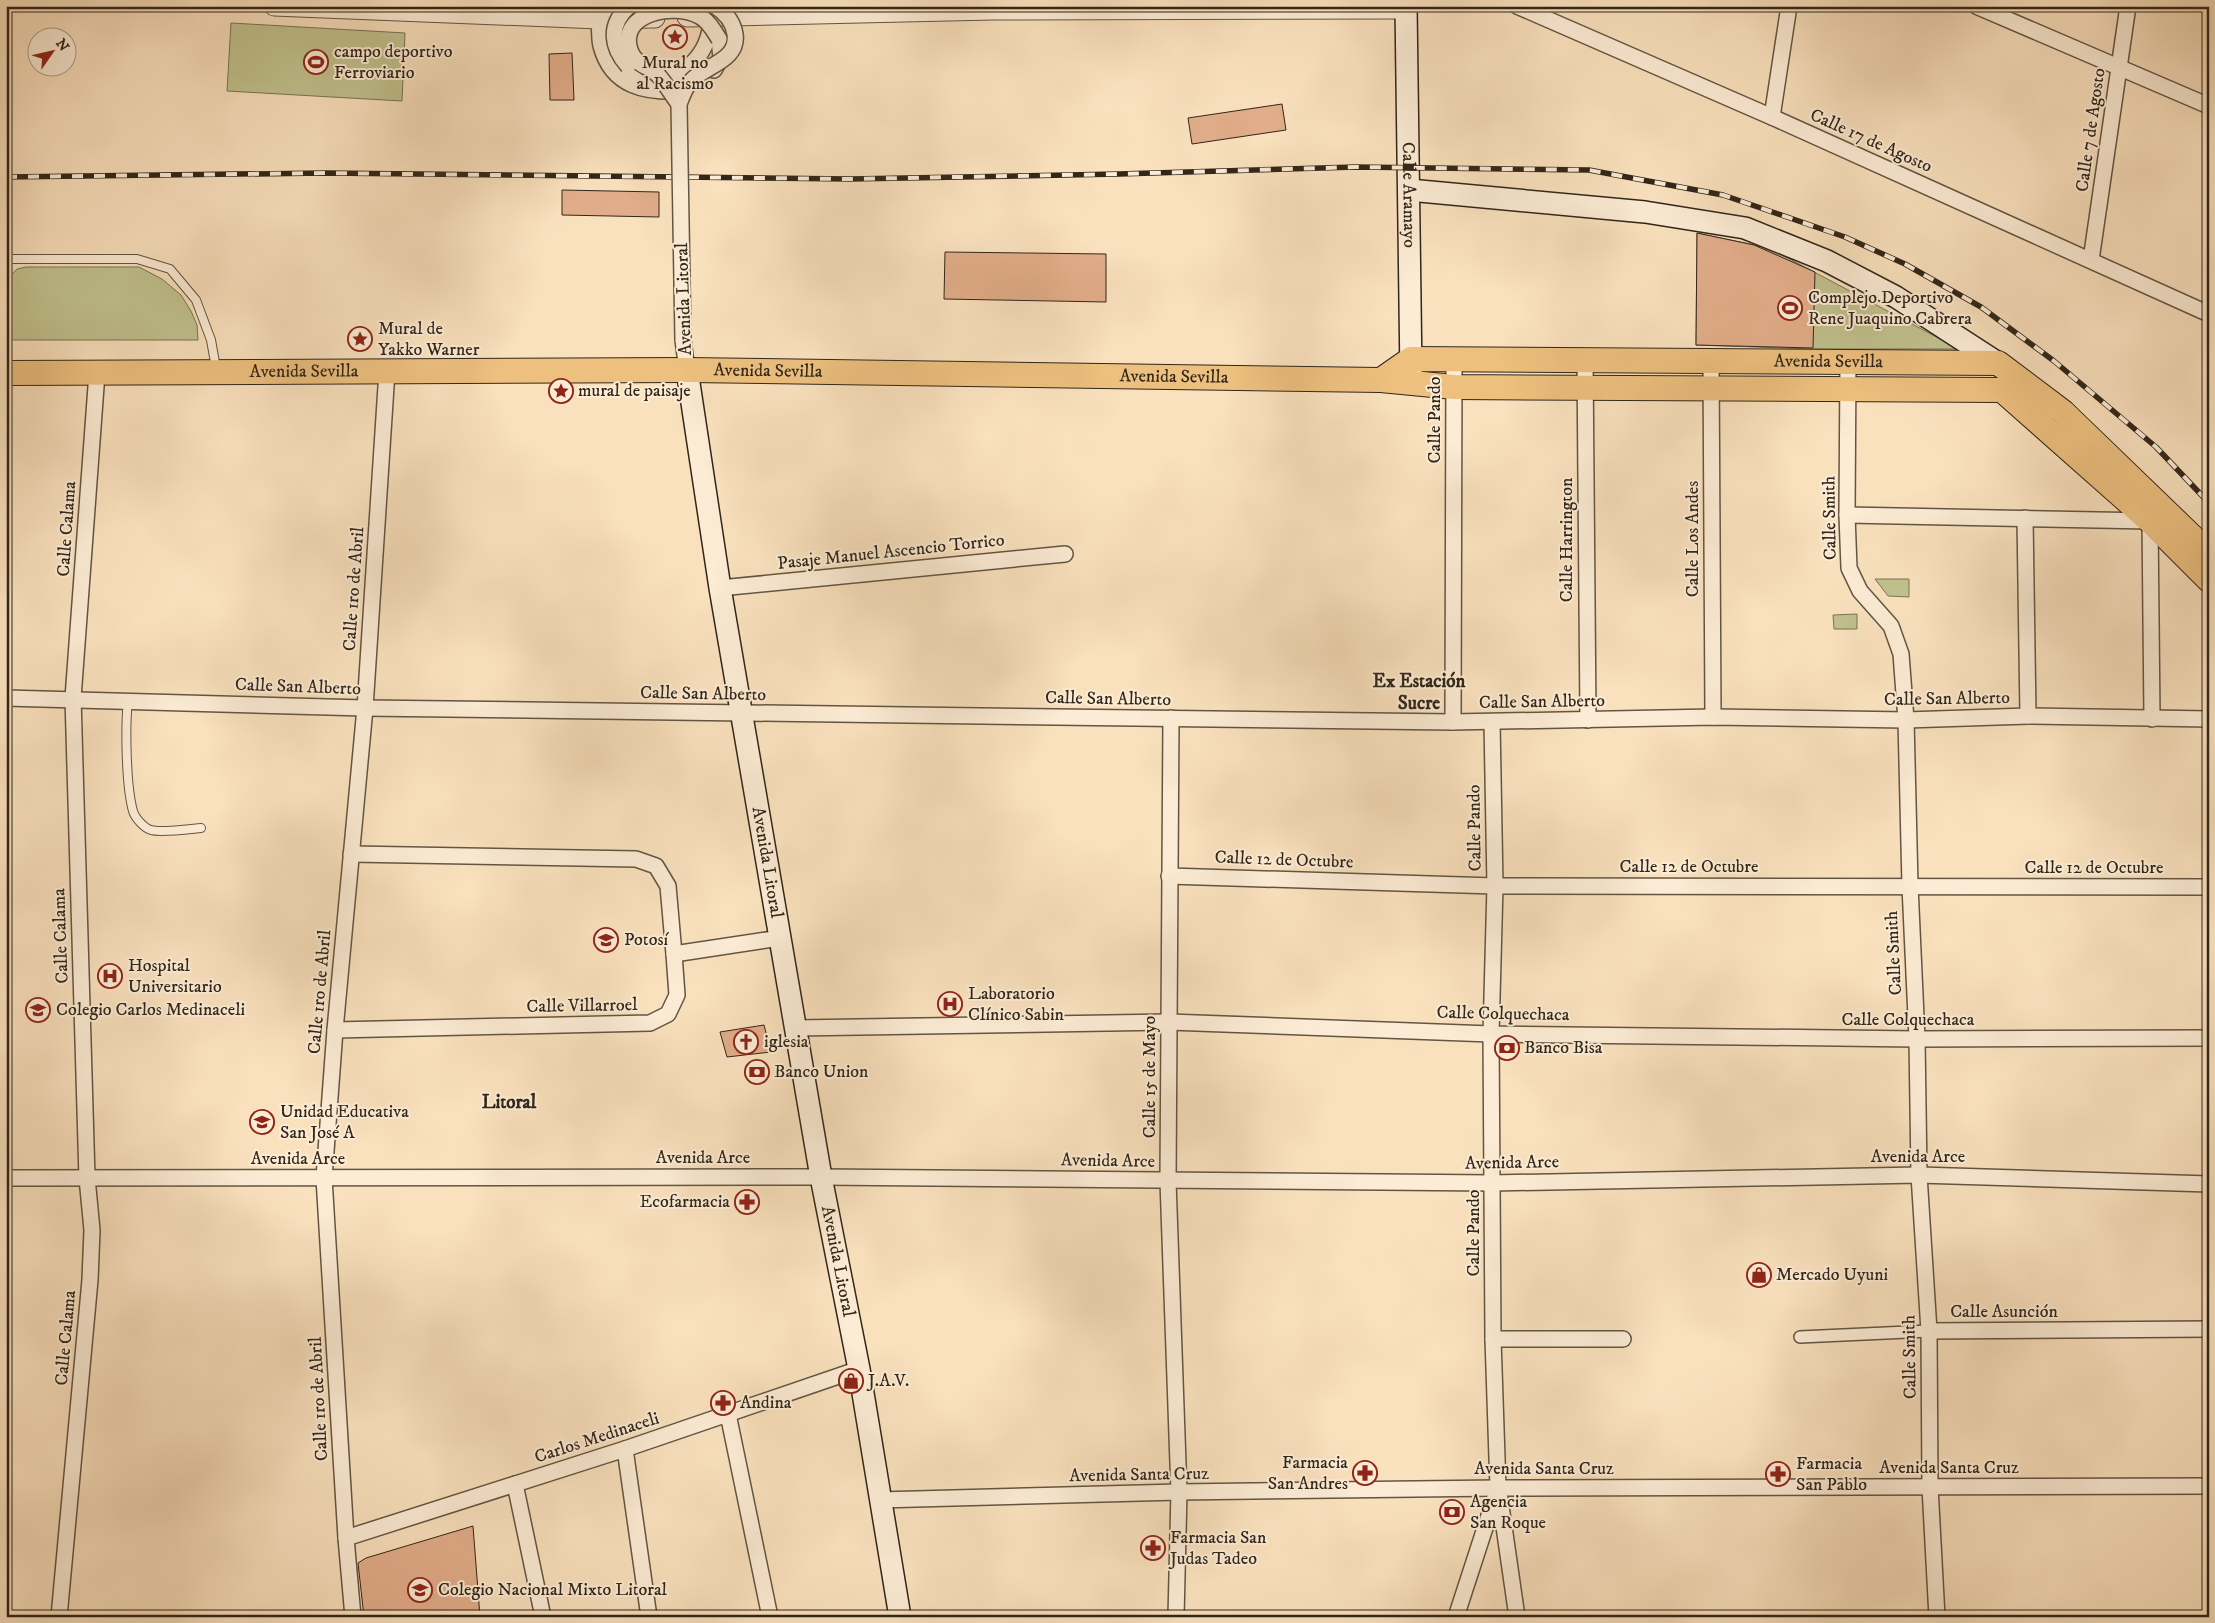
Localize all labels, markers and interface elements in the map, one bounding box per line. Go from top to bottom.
place icon: Mural no al Racismo [662,24,688,50]
north arrow [28,28,78,78]
text: N [51,35,73,56]
place label: campo deportivo Ferroviario [334,41,453,84]
sports icon: campo deportivo Ferroviario [303,49,329,75]
place label: Mural no al Racismo [636,52,714,95]
street label: Calle 7 de Agosto [2071,66,2111,193]
street label: Calle 17 de Agosto [1806,104,1936,178]
street label: Calle Aramayo [1397,142,1420,248]
street label: Avenida Litoral [671,242,697,356]
place label: Complejo Deportivo Rene Juaquino Cabrera [1808,287,1972,330]
sports icon: Complejo Deportivo Rene Juaquino Cabrera [1777,295,1803,321]
place label: Mural de Yakko Warner [378,318,480,361]
place icon: Mural de Yakko Warner [347,326,373,352]
street label: Avenida Sevilla [1774,350,1883,373]
street label: Avenida Sevilla [713,359,823,383]
street label: Avenida Sevilla [249,360,359,383]
street label: Avenida Sevilla [1119,365,1229,389]
street label: Calle Pando [1424,376,1446,463]
place icon: mural de paisaje [548,378,574,404]
place label: mural de paisaje [578,380,691,402]
street label: Calle Smith [1818,475,1842,560]
street label: Calle Harrington [1556,477,1578,602]
street label: Calle Calama [53,480,81,577]
street label: Calle Los Andes [1682,481,1704,597]
street label: Calle 1ro de Abril [339,526,369,652]
street label: Pasaje Manuel Ascencio Torrico [776,529,1006,575]
district label: Ex Estación Sucre [1372,670,1467,715]
street label: Calle San Alberto [235,674,362,700]
street label: Calle San Alberto [640,682,766,706]
street label: Calle San Alberto [1045,687,1171,711]
street label: Calle San Alberto [1884,687,2010,711]
street label: Calle San Alberto [1479,690,1605,714]
street label: Calle Pando [1463,784,1487,872]
street label: Avenida Litoral [747,805,788,921]
street label: Calle 12 de Octubre [1214,847,1354,873]
street label: Calle 12 de Octubre [1620,856,1758,878]
street label: Calle 12 de Octubre [2025,857,2163,879]
street label: Calle Calama [48,888,74,984]
street label: Calle Smith [1881,910,1907,996]
school or university icon: Potosí [593,927,619,953]
street label: Calle 1ro de Abril [304,928,336,1055]
place label: Potosí [624,929,669,951]
place label: Hospital Universitario [128,955,222,998]
hospital icon: Hospital Universitario [97,963,123,989]
place label: Laboratorio Clínico Sabin [968,983,1065,1026]
hospital icon: Laboratorio Clínico Sabin [937,991,963,1017]
street label: Calle Villarroel [526,994,638,1018]
school or university icon: Colegio Carlos Medinaceli [25,997,51,1023]
place label: Colegio Carlos Medinaceli [56,999,245,1021]
street label: Calle Colquechaca [1436,1002,1570,1026]
street label: Calle Colquechaca [1842,1009,1975,1031]
street label: Calle 15 de Mayo [1139,1016,1161,1138]
church icon: iglesia [733,1029,759,1055]
place label: iglesia [764,1031,809,1053]
bank icon: Banco Bisa [1494,1035,1520,1061]
place label: Banco Bisa [1524,1037,1603,1059]
bank icon: Banco Union [744,1059,770,1085]
place label: Banco Union [774,1061,869,1083]
district label: Litoral [482,1091,537,1114]
place label: Unidad Educativa San José A [280,1101,409,1144]
school or university icon: Unidad Educativa San José A [249,1109,275,1135]
street label: Avenida Arce [1871,1146,1965,1168]
street label: Avenida Arce [656,1147,750,1169]
street label: Avenida Arce [251,1148,345,1170]
street label: Avenida Arce [1061,1149,1155,1173]
street label: Avenida Arce [1465,1151,1559,1175]
pharmacy icon: Ecofarmacia [734,1189,760,1215]
street label: Calle Pando [1463,1189,1485,1276]
place label: Ecofarmacia [640,1191,730,1213]
street label: Avenida Litoral [816,1204,860,1319]
shop icon: Mercado Uyuni [1746,1262,1772,1288]
place label: Mercado Uyuni [1776,1264,1888,1286]
street label: Calle Calama [51,1289,81,1387]
street label: Calle Asunción [1950,1301,2058,1323]
street label: Calle Smith [1898,1314,1922,1399]
street label: Calle 1ro de Abril [305,1336,333,1462]
shop icon: J.A.V. [838,1368,864,1394]
place label: J.A.V. [866,1370,909,1392]
pharmacy icon: Andina [710,1390,736,1416]
place label: Andina [740,1392,792,1414]
street label: Carlos Medinaceli [532,1407,662,1469]
place label: Farmacia San Andres [1268,1452,1348,1495]
place label: Farmacia San Pablo [1796,1453,1867,1496]
street label: Avenida Santa Cruz [1879,1457,2019,1479]
street label: Avenida Santa Cruz [1474,1458,1614,1480]
pharmacy icon: Farmacia San Andres [1352,1460,1378,1486]
pharmacy icon: Farmacia San Pablo [1765,1461,1791,1487]
street label: Avenida Santa Cruz [1069,1463,1209,1487]
place label: Agencia San Roque [1470,1491,1546,1534]
bank icon: Agencia San Roque [1439,1499,1465,1525]
place label: Farmacia San Judas Tadeo [1168,1527,1267,1570]
pharmacy icon: Farmacia San Judas Tadeo [1140,1535,1166,1561]
school or university icon: Colegio Nacional Mixto Litoral [407,1577,433,1603]
place label: Colegio Nacional Mixto Litoral [438,1579,668,1601]

